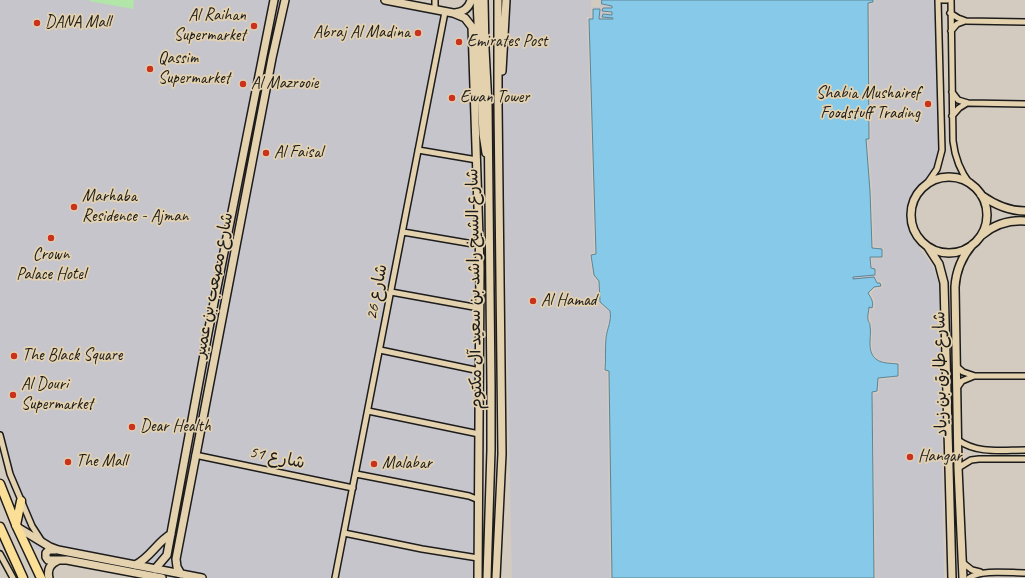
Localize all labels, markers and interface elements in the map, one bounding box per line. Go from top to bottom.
place label: Al Raihan Supermarket [174,6,246,46]
place label: DANA Mall [45,13,111,33]
marker: DANA Mall [32,18,42,28]
marker: Al Raihan Supermarket [249,21,259,31]
place label: Abraj Al Madina [313,23,410,43]
marker: Abraj Al Madina [413,28,423,38]
place label: Emirates Post [467,32,547,52]
marker: Emirates Post [454,37,464,47]
place label: Qassim Supermarket [158,49,230,89]
marker: Qassim Supermarket [145,64,155,74]
place label: Al Mazrooie [251,74,318,94]
marker: Al Mazrooie [238,79,248,89]
place label: Shabia Mushairef Foodstuff Trading [816,84,920,124]
place label: Ewan Tower [460,88,529,108]
marker: Ewan Tower [447,93,457,103]
marker: Shabia Mushairef Foodstuff Trading [923,99,933,109]
place label: Al Faisal [274,143,323,163]
marker: Al Faisal [261,148,271,158]
street label: شارع الشيخ راشد بن سعيد آل مكتوم [463,168,487,410]
place label: Marhaba Residence - Ajman [82,187,188,227]
marker: Marhaba Residence - Ajman [69,202,79,212]
street label: شارع مصعب بن عمير [190,211,238,359]
marker: Crown Palace Hotel [46,233,56,243]
place label: Crown Palace Hotel [16,245,86,285]
street label: شارع 26 [362,262,392,322]
place label: Al Hamad [541,291,597,311]
marker: Al Hamad [528,296,538,306]
street label: شارع طارق بن زياد [930,311,952,437]
place label: The Black Square [22,346,122,366]
marker: The Black Square [9,351,19,361]
place label: Al Douri Supermarket [21,375,93,415]
marker: Al Douri Supermarket [8,390,18,400]
place label: Dear Health [140,417,211,437]
marker: Dear Health [127,422,137,432]
street label: شارع 51 [247,442,307,474]
place label: Hangar [918,447,962,467]
place label: The Mall [76,452,127,472]
marker: Hangar [905,452,915,462]
place label: Malabar [382,454,432,474]
marker: The Mall [63,457,73,467]
marker: Malabar [369,459,379,469]

